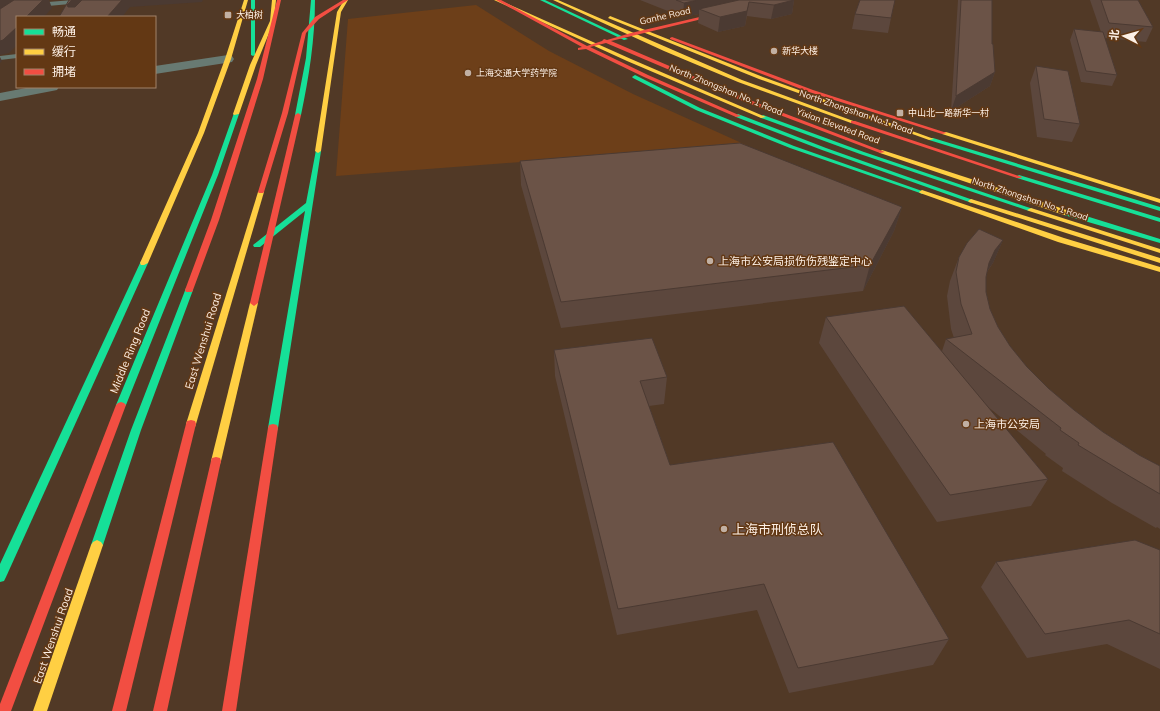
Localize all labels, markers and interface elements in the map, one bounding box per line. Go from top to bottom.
street label: Ganhe Road [638,4,691,27]
place label: 大柏树 [236,9,263,20]
marker: 大柏树 [223,10,233,20]
legend [16,16,156,88]
north arrow [1104,16,1144,56]
text: 畅通 [52,24,76,39]
text: 北 [1107,29,1122,41]
text: 缓行 [52,44,76,59]
place label: 新华大楼 [782,45,818,56]
marker: 新华大楼 [769,46,779,56]
street label: North Zhongshan No. 1 Road [668,62,784,117]
text: 拥堵 [52,64,76,79]
place label: 上海交通大学药学院 [476,67,557,78]
marker: 上海交通大学药学院 [463,68,473,78]
street label: North Zhongshan No.1 Road [798,87,914,136]
street label: Yixian Elevated Road [794,105,881,146]
place label: 中山北一路新华一村 [908,107,989,118]
marker: 中山北一路新华一村 [895,108,905,118]
street label: North Zhongshan No. 1 Road [971,175,1090,222]
place label: 上海市公安局损伤伤残鉴定中心 [718,254,872,268]
marker: 上海市公安局损伤伤残鉴定中心 [705,256,715,266]
street label: East Wenshui Road [182,291,224,391]
street label: Middle Ring Road [107,307,153,395]
place label: 上海市公安局 [974,417,1040,431]
marker: 上海市公安局 [961,419,971,429]
place label: 上海市刑侦总队 [732,521,823,537]
marker: 上海市刑侦总队 [719,524,729,534]
street label: East Wenshui Road [30,587,76,685]

